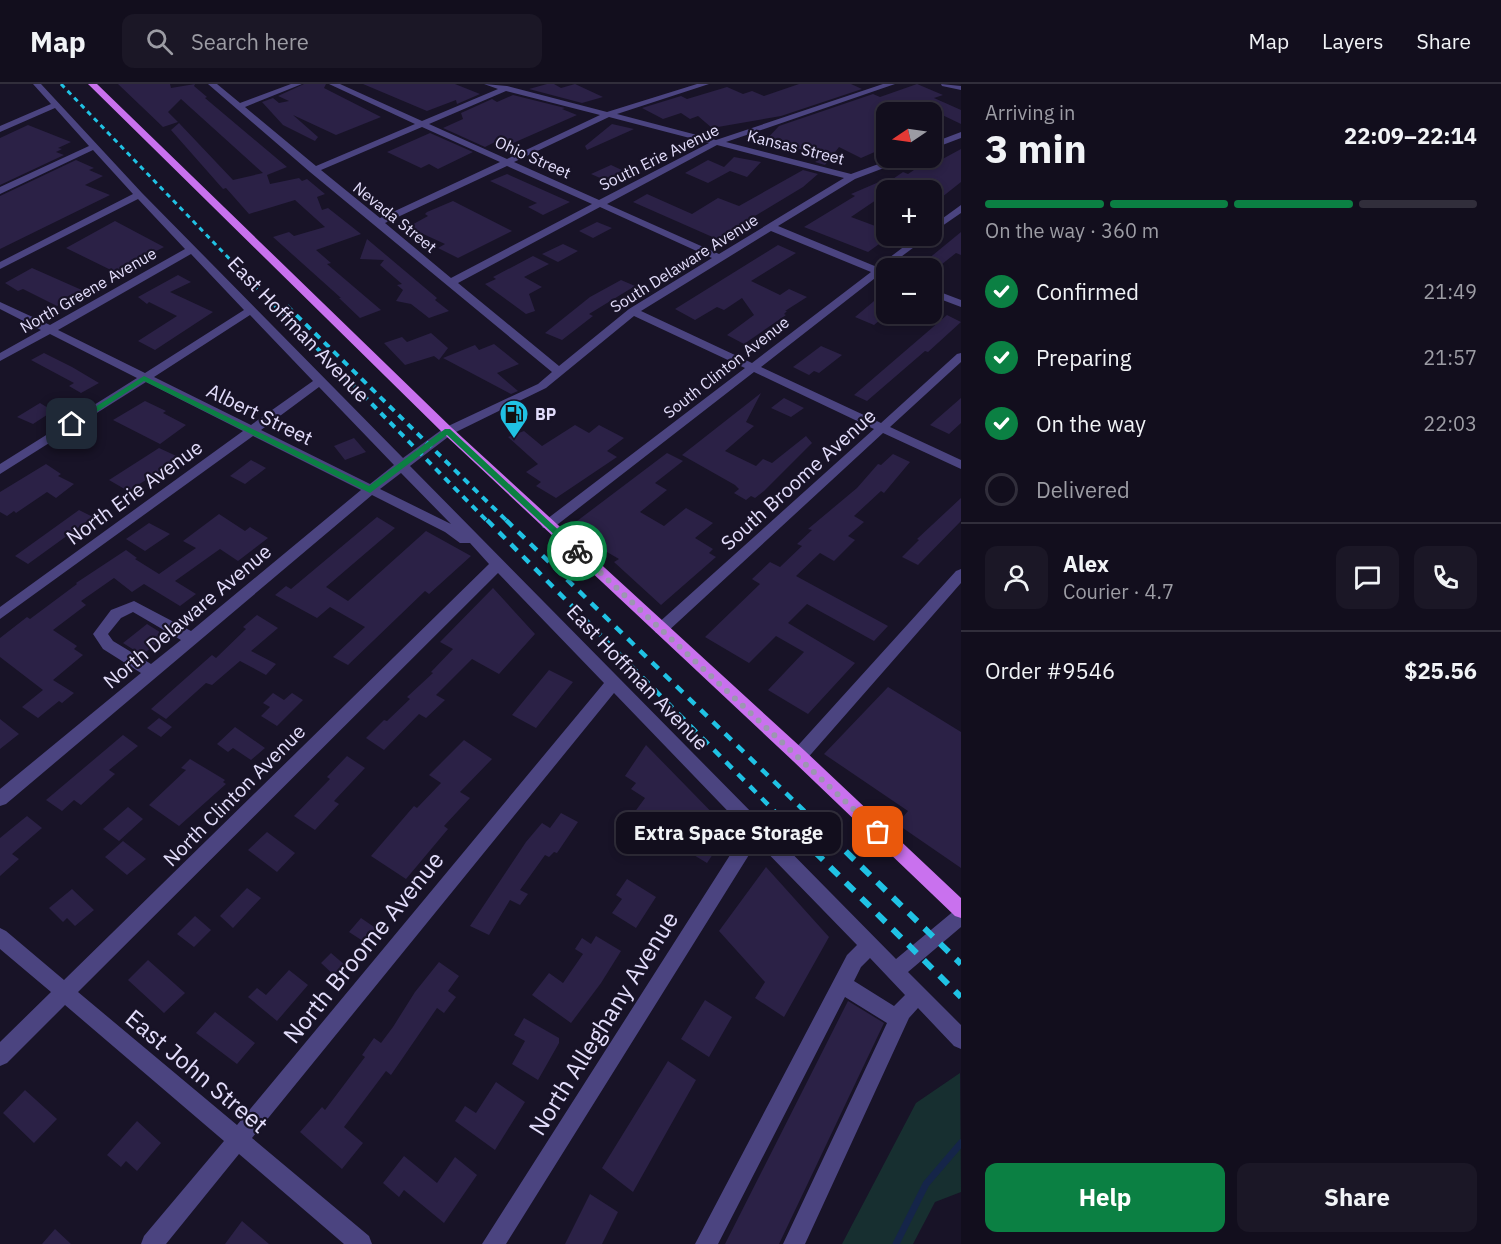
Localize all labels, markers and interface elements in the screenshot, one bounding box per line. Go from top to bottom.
search box [122,14,542,68]
text: Map [30,23,86,60]
icon: search [143,25,176,58]
text: Search here [191,27,309,56]
text: Map [1249,27,1289,55]
text: Layers [1322,27,1384,55]
text: Share [1417,27,1471,55]
text: Arriving in [985,99,1075,126]
north arrow [876,102,942,168]
map controls [876,102,942,324]
street label: South Erie Avenue [596,119,722,195]
text: 22:09–22:14 [1344,121,1477,150]
text: 3 min [985,123,1087,174]
street label: Kansas Street [745,125,847,169]
street label: Ohio Street [492,131,574,183]
street label: Nevada Street [349,177,441,257]
button: + [876,180,942,246]
street label: South Delaware Avenue [606,209,762,317]
text: On the way · 360 m [985,217,1159,244]
street label: North Greene Avenue [16,243,160,337]
street label: East Hoffman Avenue [222,250,376,408]
button: − [876,258,942,324]
icon: check [985,275,1018,308]
text: Confirmed [1036,277,1139,306]
text: 21:49 [1423,278,1477,305]
street label: South Clinton Avenue [659,312,793,422]
icon: check [985,341,1018,374]
text: Preparing [1036,343,1131,372]
text: 21:57 [1423,344,1477,371]
street label: Albert Street [202,377,318,451]
pin [46,398,97,449]
fuel station icon: BP [498,398,530,440]
street label: South Broome Avenue [715,402,881,556]
place label: BP [535,404,556,424]
icon: home [55,407,88,440]
icon: check [985,407,1018,440]
text: On the way [1036,409,1146,438]
text: 22:03 [1423,410,1477,437]
street label: North Erie Avenue [60,433,208,551]
text: Delivered [1036,475,1130,504]
courier [547,521,607,581]
icon: bike [561,535,594,568]
street label: North Delaware Avenue [97,538,277,694]
button: person [985,546,1048,609]
button: chat [1336,546,1399,609]
button: phone [1414,546,1477,609]
text: Alex [1063,549,1109,578]
text: Courier · 4.7 [1063,578,1174,605]
street label: East Hoffman Avenue [561,598,715,756]
text: Order #9546 [985,656,1115,685]
text: $25.56 [1404,656,1477,685]
street label: North Clinton Avenue [157,718,311,872]
pin [852,806,903,857]
callout: Extra Space Storage [617,811,842,853]
icon: bag [861,815,894,848]
text: Extra Space Storage [634,819,823,846]
street label: North Broome Avenue [276,844,450,1050]
street label: North Alleghany Avenue [521,905,685,1141]
street label: East John Street [119,1002,275,1140]
button: Help [985,1163,1225,1232]
button: Share [1237,1163,1477,1232]

